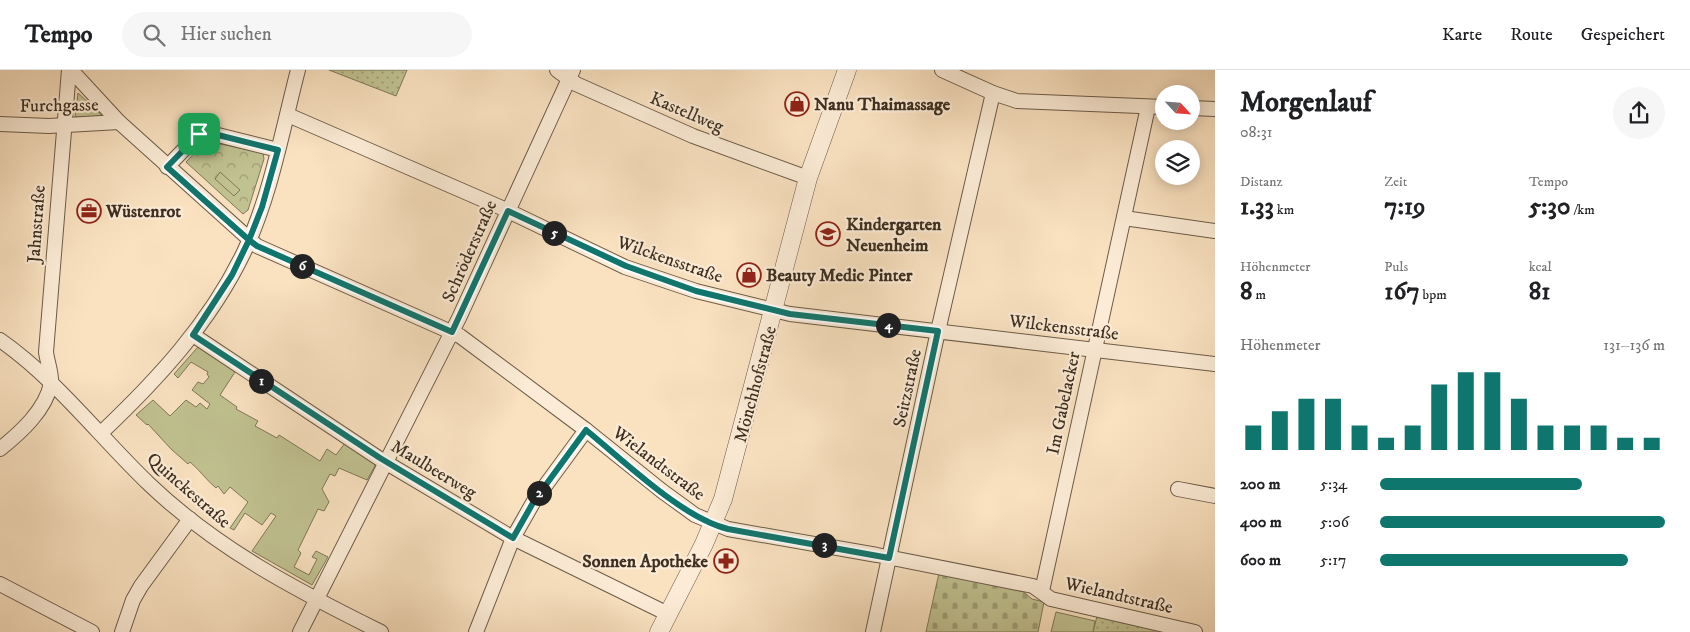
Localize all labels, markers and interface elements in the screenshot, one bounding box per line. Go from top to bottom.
search box [122,12,472,57]
text: Tempo [25,20,92,50]
icon: search [140,21,168,49]
text: Hier suchen [180,23,272,46]
text: Karte [1442,24,1482,46]
text: Route [1510,24,1553,46]
text: Gespeichert [1581,24,1665,46]
north arrow [1155,85,1200,130]
map controls [1155,85,1200,185]
text: Morgenlauf [1240,85,1372,120]
button: share [1613,87,1665,139]
street label: Kastellweg [646,88,727,138]
shop icon: Nanu Thaimassage [784,91,810,117]
street label: Furchgasse [19,94,99,118]
place label: Nanu Thaimassage [814,94,951,116]
pin [178,113,220,155]
icon: arrive [185,120,213,148]
text: 08:31 [1240,122,1273,142]
button: layers [1155,140,1200,185]
text: Distanz [1240,173,1283,191]
text: Zeit [1384,173,1407,191]
text: Tempo [1529,173,1568,191]
street label: Jahnstraße [23,185,51,266]
text: 1.33 [1240,191,1274,222]
text: 7:19 [1384,191,1426,222]
text: 5:30 [1529,191,1570,222]
street label: Schröderstraße [438,197,502,306]
office icon: Wüstenrot [76,198,102,224]
place label: Wüstenrot [105,201,181,223]
text: km [1274,201,1294,219]
text: /km [1570,201,1595,219]
place label: Kindergarten Neuenheim [846,214,942,257]
pin: 5 [542,220,566,246]
school or university icon: Kindergarten Neuenheim [815,221,841,247]
text: 5 [551,224,558,242]
street label: Wilckensstraße [613,231,725,288]
pin: 6 [290,254,314,278]
text: 6 [299,257,306,275]
text: Höhenmeter [1240,258,1310,276]
text: Puls [1384,258,1408,276]
text: kcal [1529,258,1552,276]
shop icon: Beauty Medic Pinter [736,262,762,288]
place label: Beauty Medic Pinter [766,265,913,287]
text: 8 [1240,276,1253,307]
text: 167 [1384,276,1420,307]
text: 81 [1529,276,1550,307]
text: m [1253,286,1266,304]
text: bpm [1420,286,1447,304]
street label: Wilckensstraße [1007,310,1120,346]
pin: 4 [876,312,900,338]
text: 4 [884,316,893,334]
street label: Mönchhofstraße [730,324,782,445]
text: Höhenmeter [1240,335,1321,355]
text: 131–136 m [1603,335,1665,355]
street label: Seitzstraße [889,347,927,429]
street label: Im Gabelacker [1042,349,1086,457]
pin: 1 [248,368,274,394]
text: 1 [259,372,264,390]
street label: Wielandtstraße [607,421,709,506]
street label: Maulbeerweg [387,436,481,504]
street label: Quinckestraße [142,448,235,533]
text: 200 m [1240,474,1281,494]
text: 5:34 [1320,474,1347,494]
pin: 2 [526,480,552,506]
text: 2 [536,484,543,502]
text: 400 m [1240,512,1282,532]
text: 5:06 [1320,512,1349,532]
pin: 3 [812,532,836,558]
text: 3 [822,536,827,554]
pharmacy icon: Sonnen Apotheke [713,548,739,574]
text: 600 m [1240,550,1281,570]
text: 5:17 [1320,550,1346,570]
place label: Sonnen Apotheke [582,551,709,573]
street label: Wielandtstraße [1062,573,1175,619]

